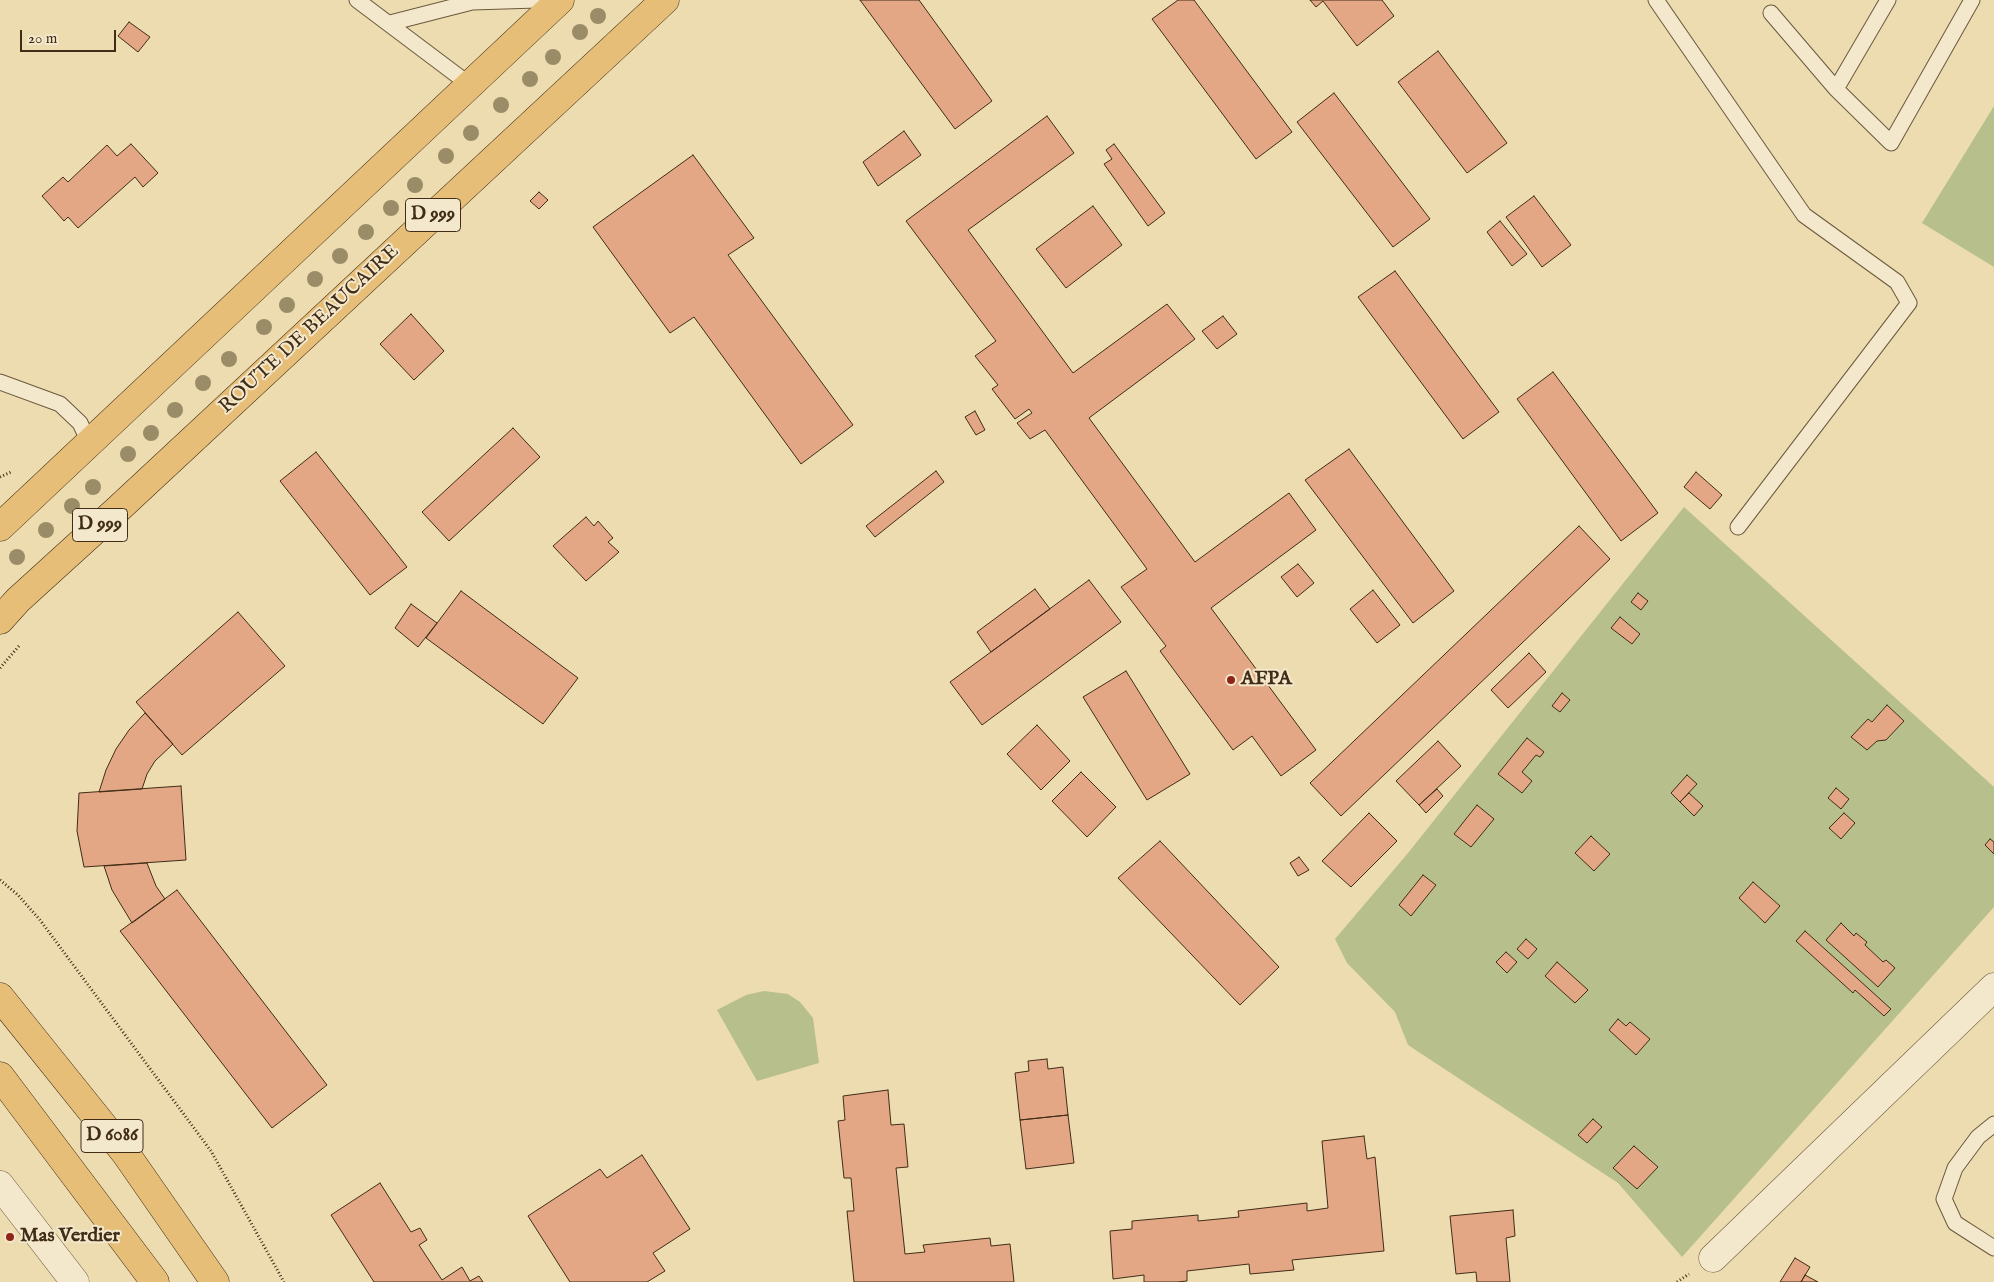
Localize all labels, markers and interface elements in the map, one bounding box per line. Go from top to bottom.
scale bar [22,20,119,52]
text: 20 m [28,29,57,48]
road number: D 999 [406,198,460,232]
street label: ROUTE DE BEAUCAIRE [215,240,405,420]
road number: D 999 [72,508,128,542]
place label: AFPA [1241,668,1292,692]
marker: AFPA [1225,674,1237,686]
road number: D 6086 [81,1120,143,1152]
place label: Mas Verdier [20,1225,120,1249]
marker: Mas Verdier [4,1231,16,1243]

